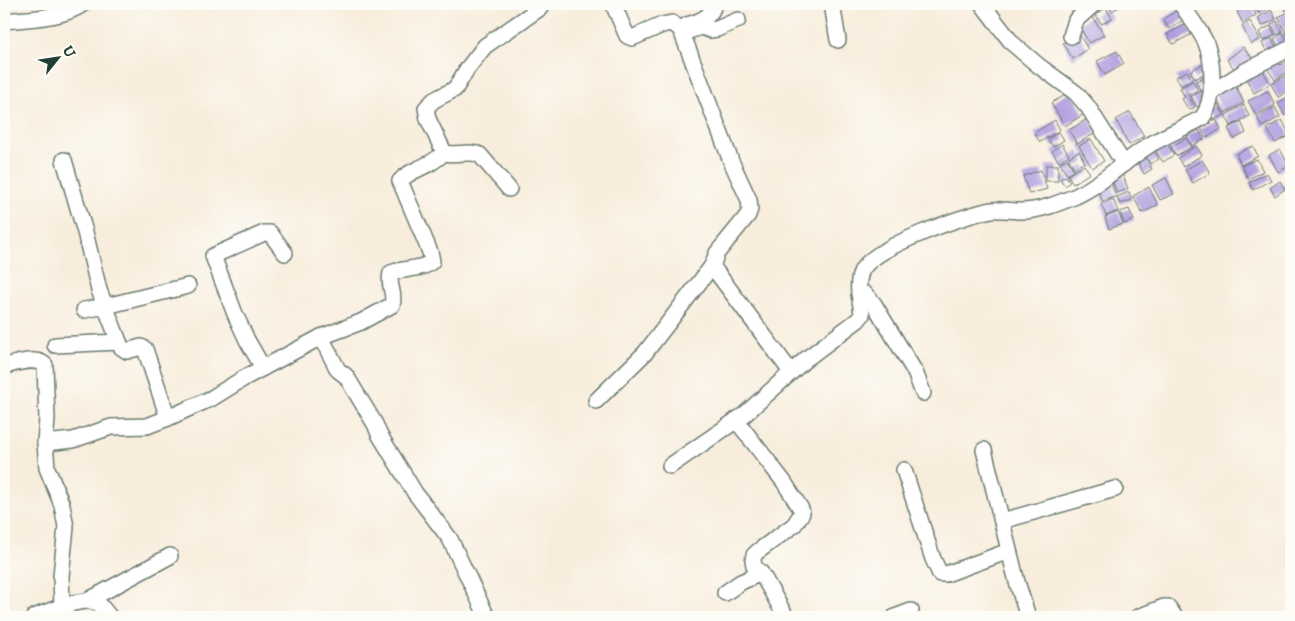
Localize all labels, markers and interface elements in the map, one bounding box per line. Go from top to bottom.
north arrow [32,32,82,82]
text: U [58,43,79,61]

